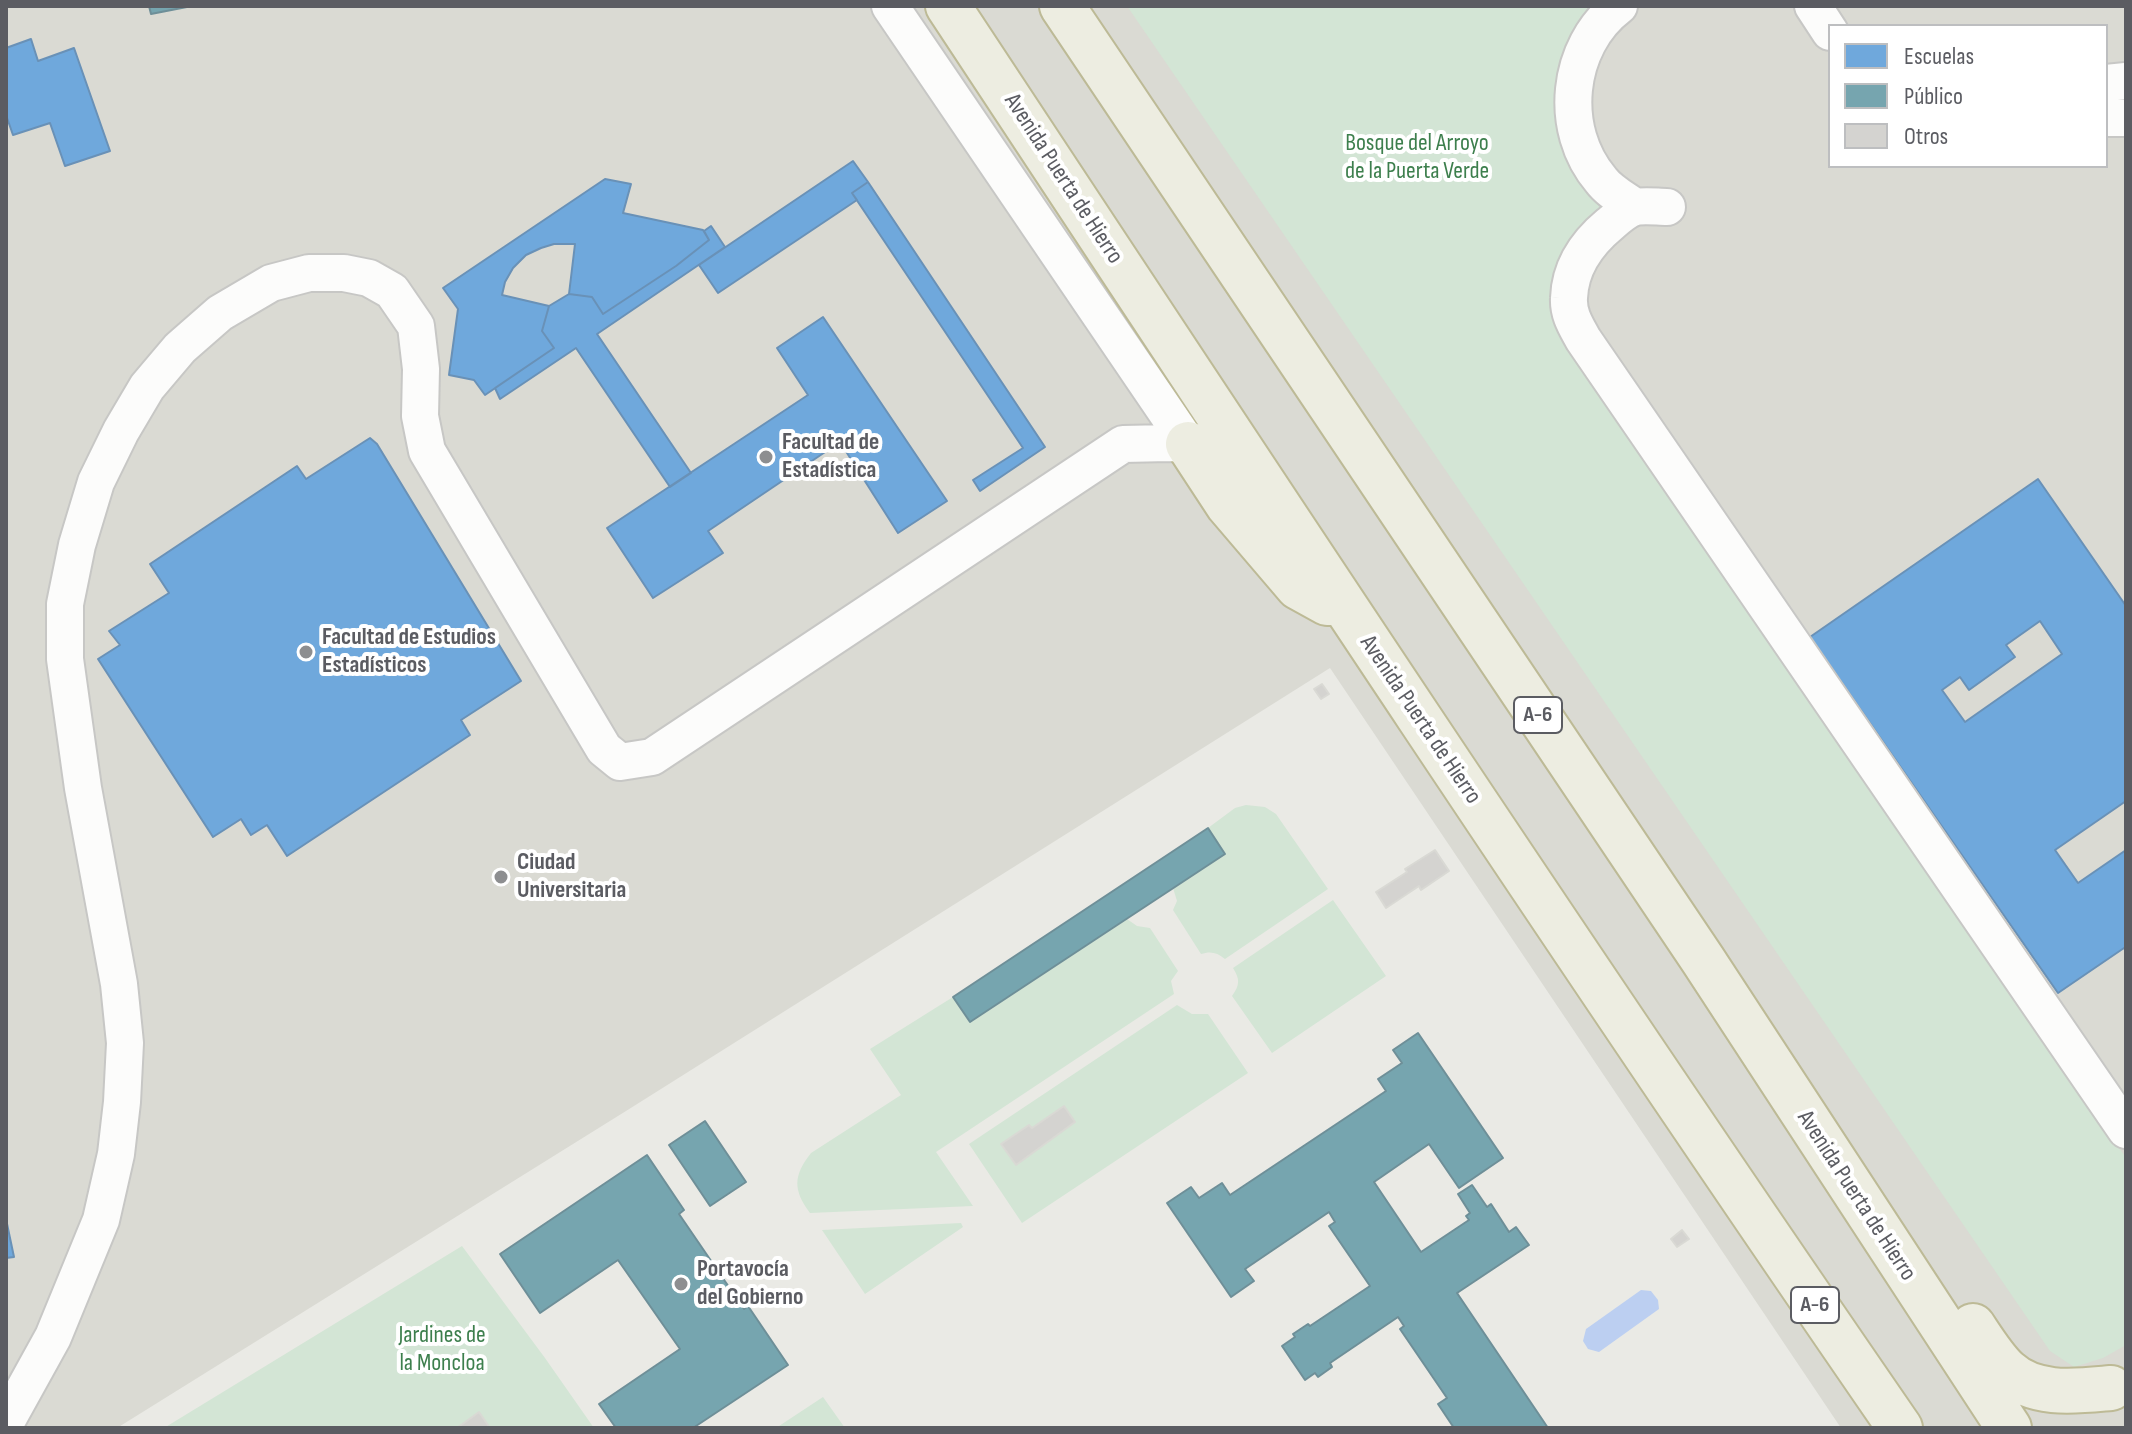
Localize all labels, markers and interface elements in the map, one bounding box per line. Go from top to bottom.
legend [1828,24,2108,168]
text: Escuelas [1904,42,1974,71]
text: Público [1904,82,1963,111]
street label: Avenida Puerta de Hierro [997,89,1129,269]
text: Otros [1904,122,1948,151]
park label: Bosque del Arroyo de la Puerta Verde [1345,130,1489,186]
place label: Facultad de Estadística [782,429,879,485]
marker: Facultad de Estadística [757,448,775,466]
place label: Facultad de Estudios Estadísticos [322,624,496,680]
street label: Avenida Puerta de Hierro [1353,630,1487,810]
marker: Facultad de Estudios Estadísticos [297,643,315,661]
road number: A-6 [1514,697,1562,733]
place label: Ciudad Universitaria [517,849,626,905]
marker: Ciudad Universitaria [492,868,510,886]
street label: Avenida Puerta de Hierro [1790,1106,1922,1286]
place label: Portavocía del Gobierno [697,1256,803,1312]
marker: Portavocía del Gobierno [672,1275,690,1293]
road number: A-6 [1791,1287,1839,1323]
park label: Jardines de la Moncloa [398,1322,486,1378]

